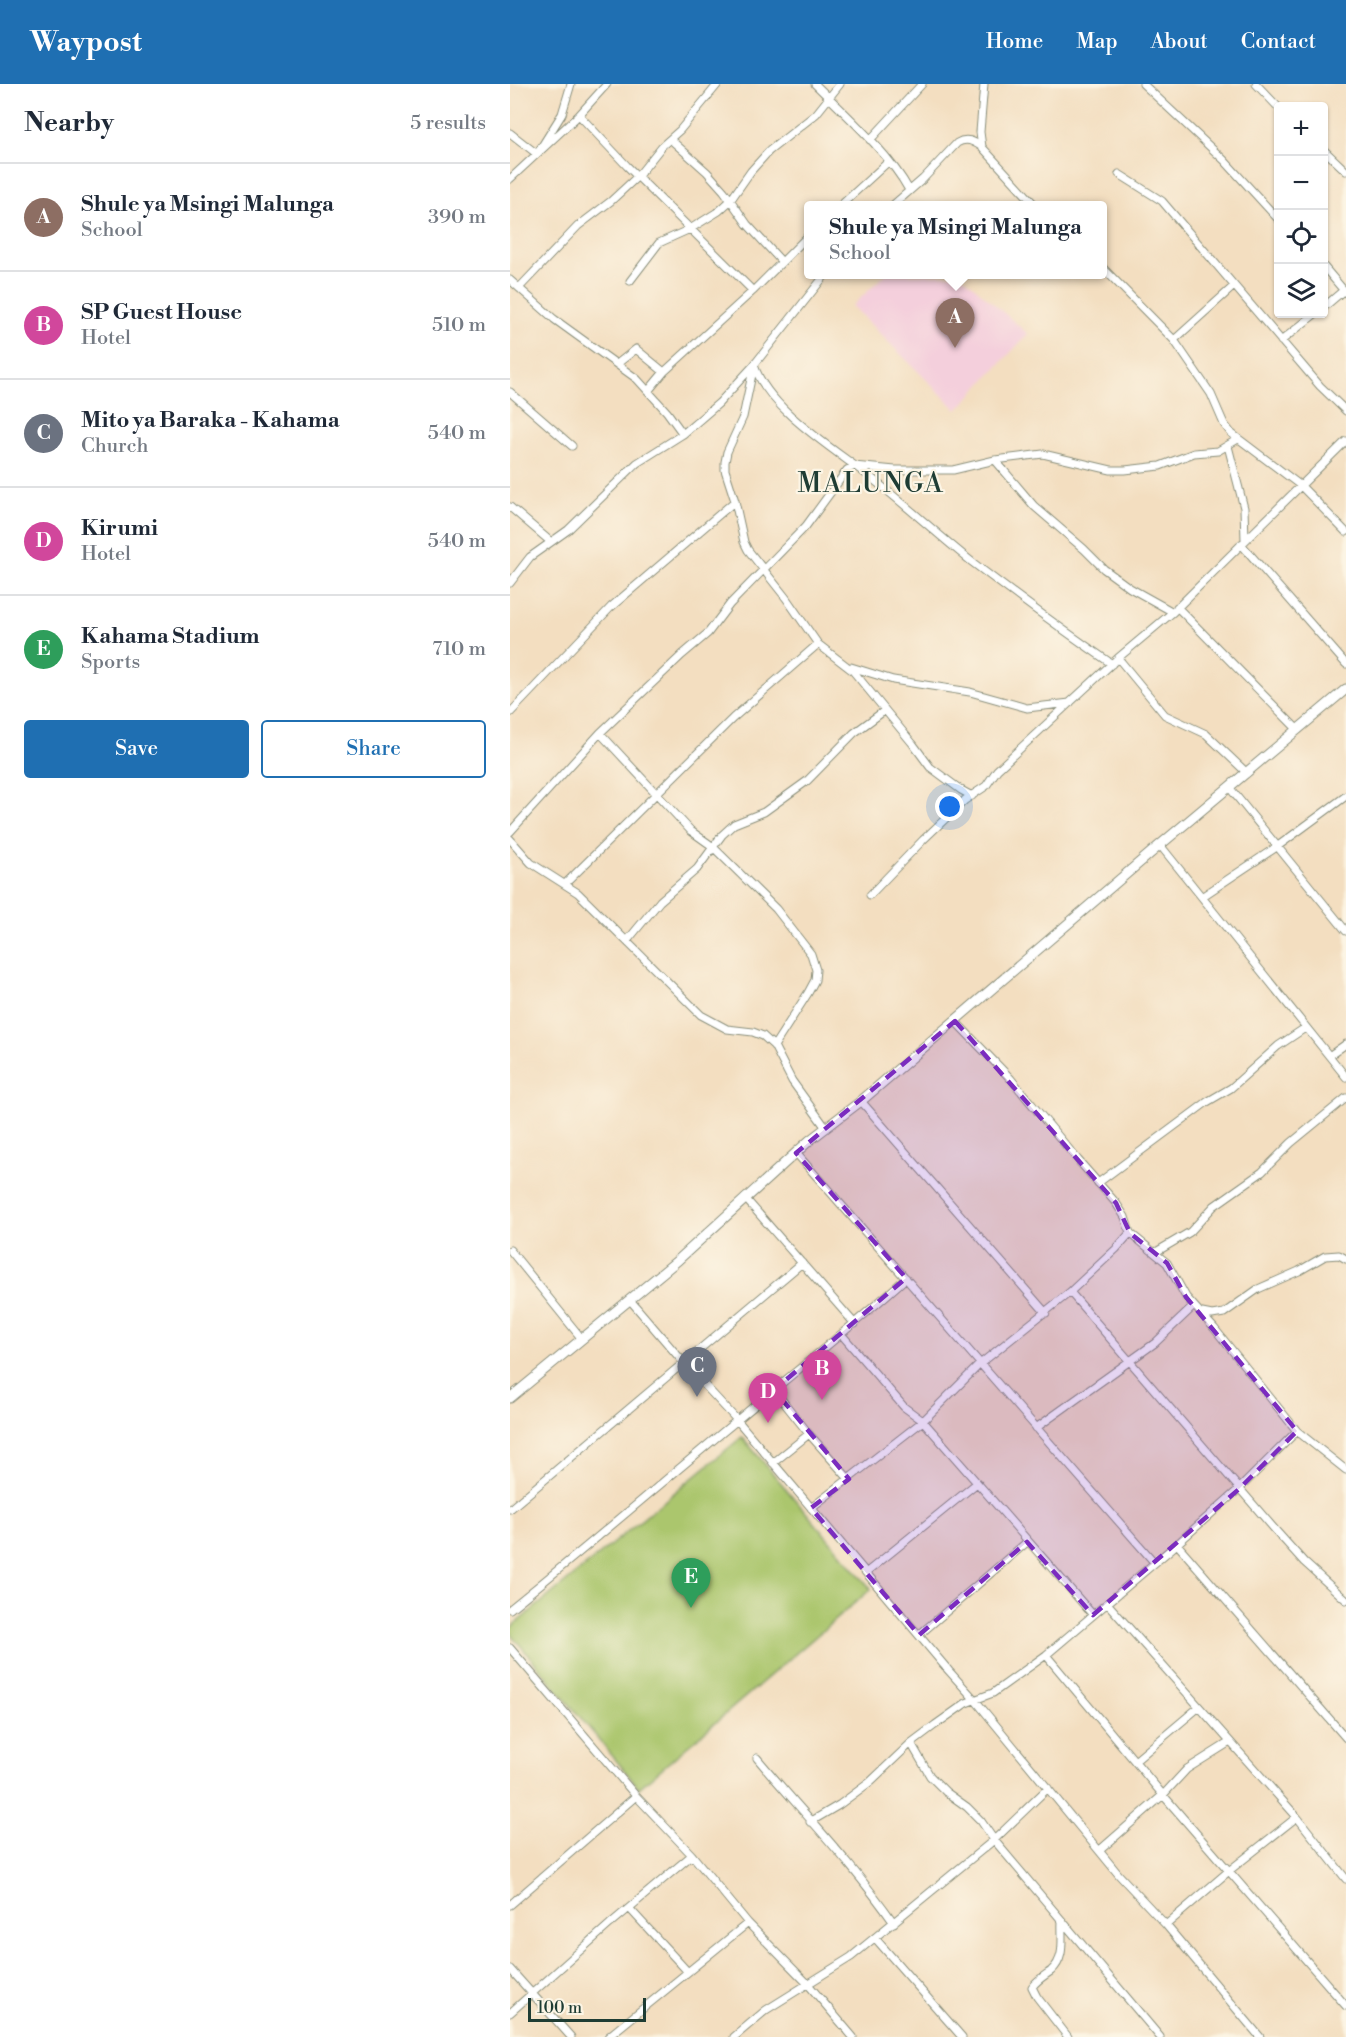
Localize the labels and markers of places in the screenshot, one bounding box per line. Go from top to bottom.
pin: A [936,298,974,348]
pin: C [678,1348,717,1397]
pin: B [802,1350,842,1400]
pin: D [748,1374,788,1423]
pin: E [672,1558,711,1608]

